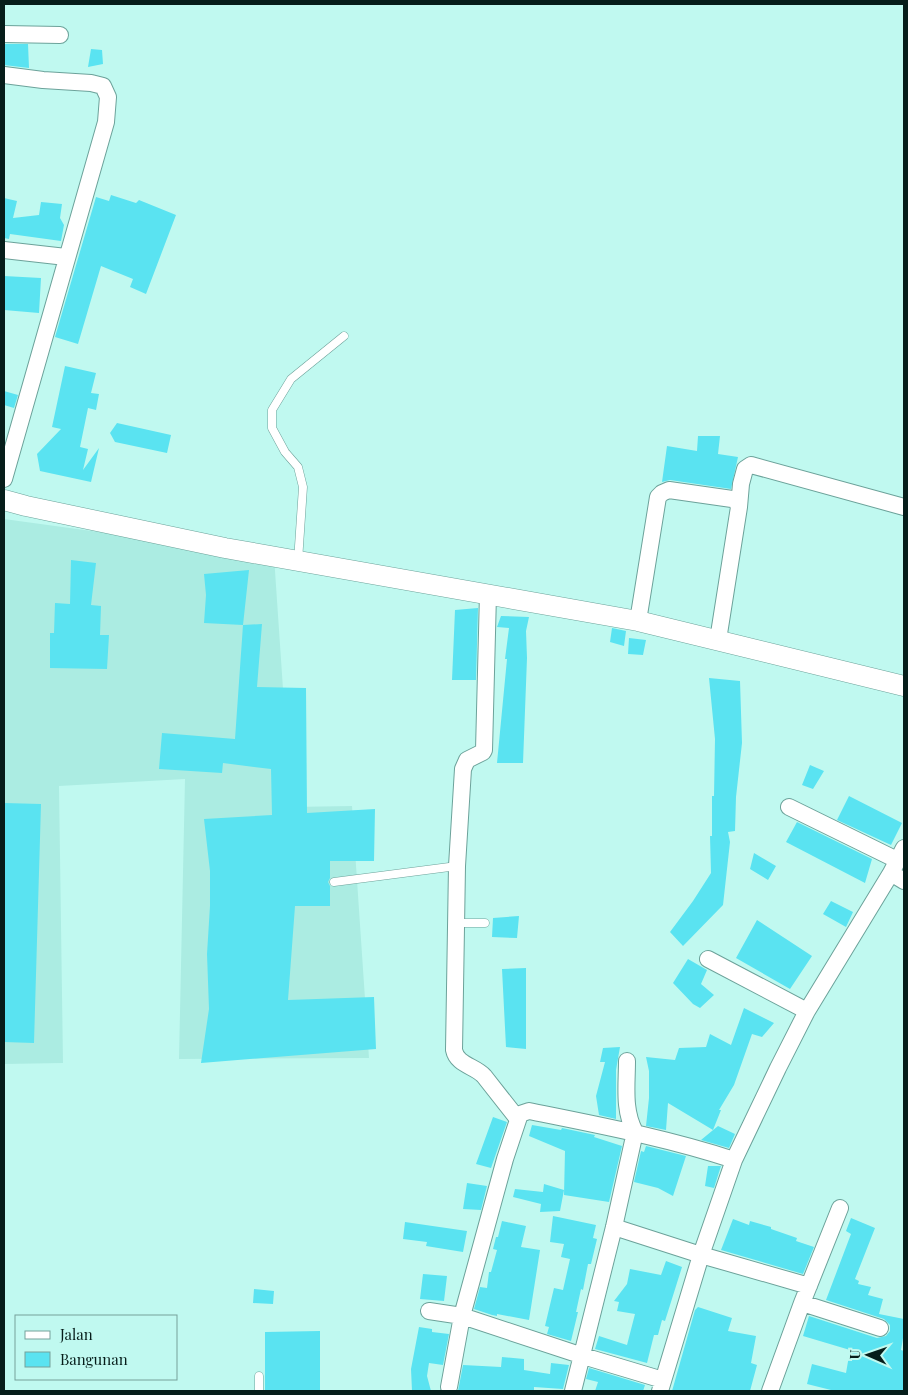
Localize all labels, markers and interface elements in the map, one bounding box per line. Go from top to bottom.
legend [15,1315,178,1380]
text: Jalan [59,1324,93,1344]
north arrow [843,1330,893,1380]
text: Bangunan [60,1349,128,1369]
text: U [845,1349,864,1360]

